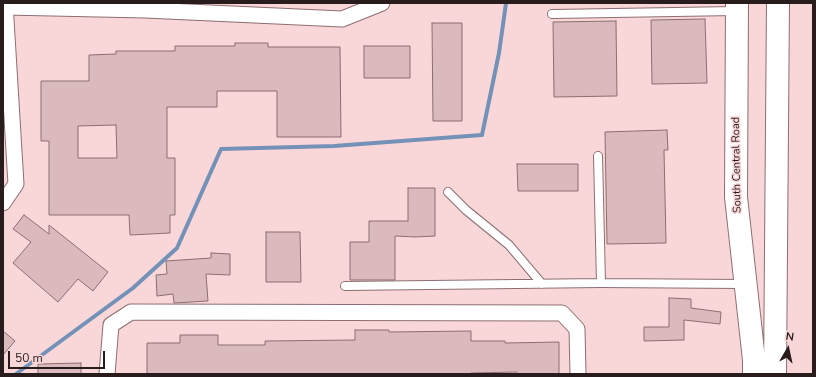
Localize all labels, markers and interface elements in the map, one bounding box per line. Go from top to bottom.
street label: South Central Road [730,117,744,213]
north arrow [768,329,808,369]
text: N [785,329,795,345]
scale bar [10,343,107,369]
text: 50 m [15,350,43,366]

